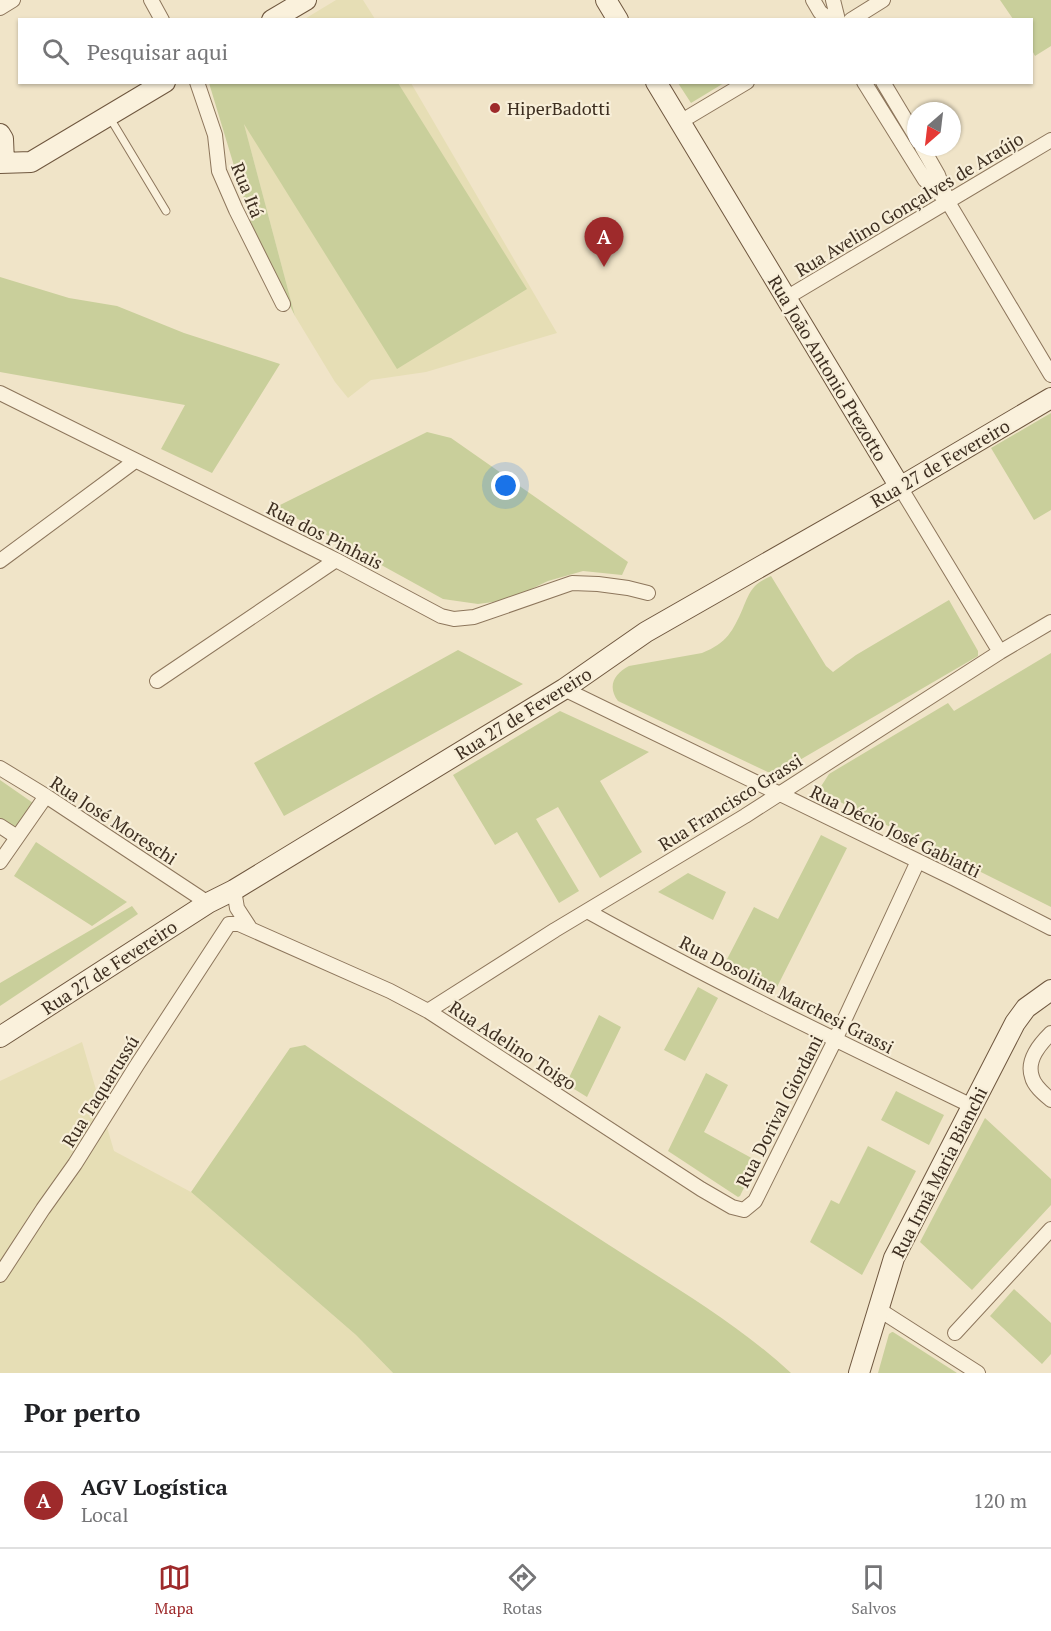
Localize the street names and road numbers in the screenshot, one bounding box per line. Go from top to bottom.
street label: Rua Avelino Gonçalves de Araújo [790,126,1028,282]
street label: Rua Itá [226,159,270,221]
street label: Rua João Antonio Prezotto [763,271,893,465]
street label: Rua 27 de Fevereiro [866,413,1014,513]
street label: Rua dos Pinhais [263,495,387,575]
street label: Rua 27 de Fevereiro [450,661,596,765]
street label: Rua Francisco Grassi [654,748,806,856]
street label: Rua José Moreschi [46,770,182,870]
street label: Rua Décio José Gabiatti [807,779,985,883]
street label: Rua 27 de Fevereiro [37,914,181,1020]
street label: Rua Dosolina Marchesi Grassi [676,929,898,1059]
street label: Rua Adelino Toigo [445,995,581,1095]
street label: Rua Taquarussú [56,1031,144,1151]
street label: Rua Dorival Giordani [730,1031,828,1191]
street label: Rua Irmã Maria Bianchi [885,1083,993,1261]

